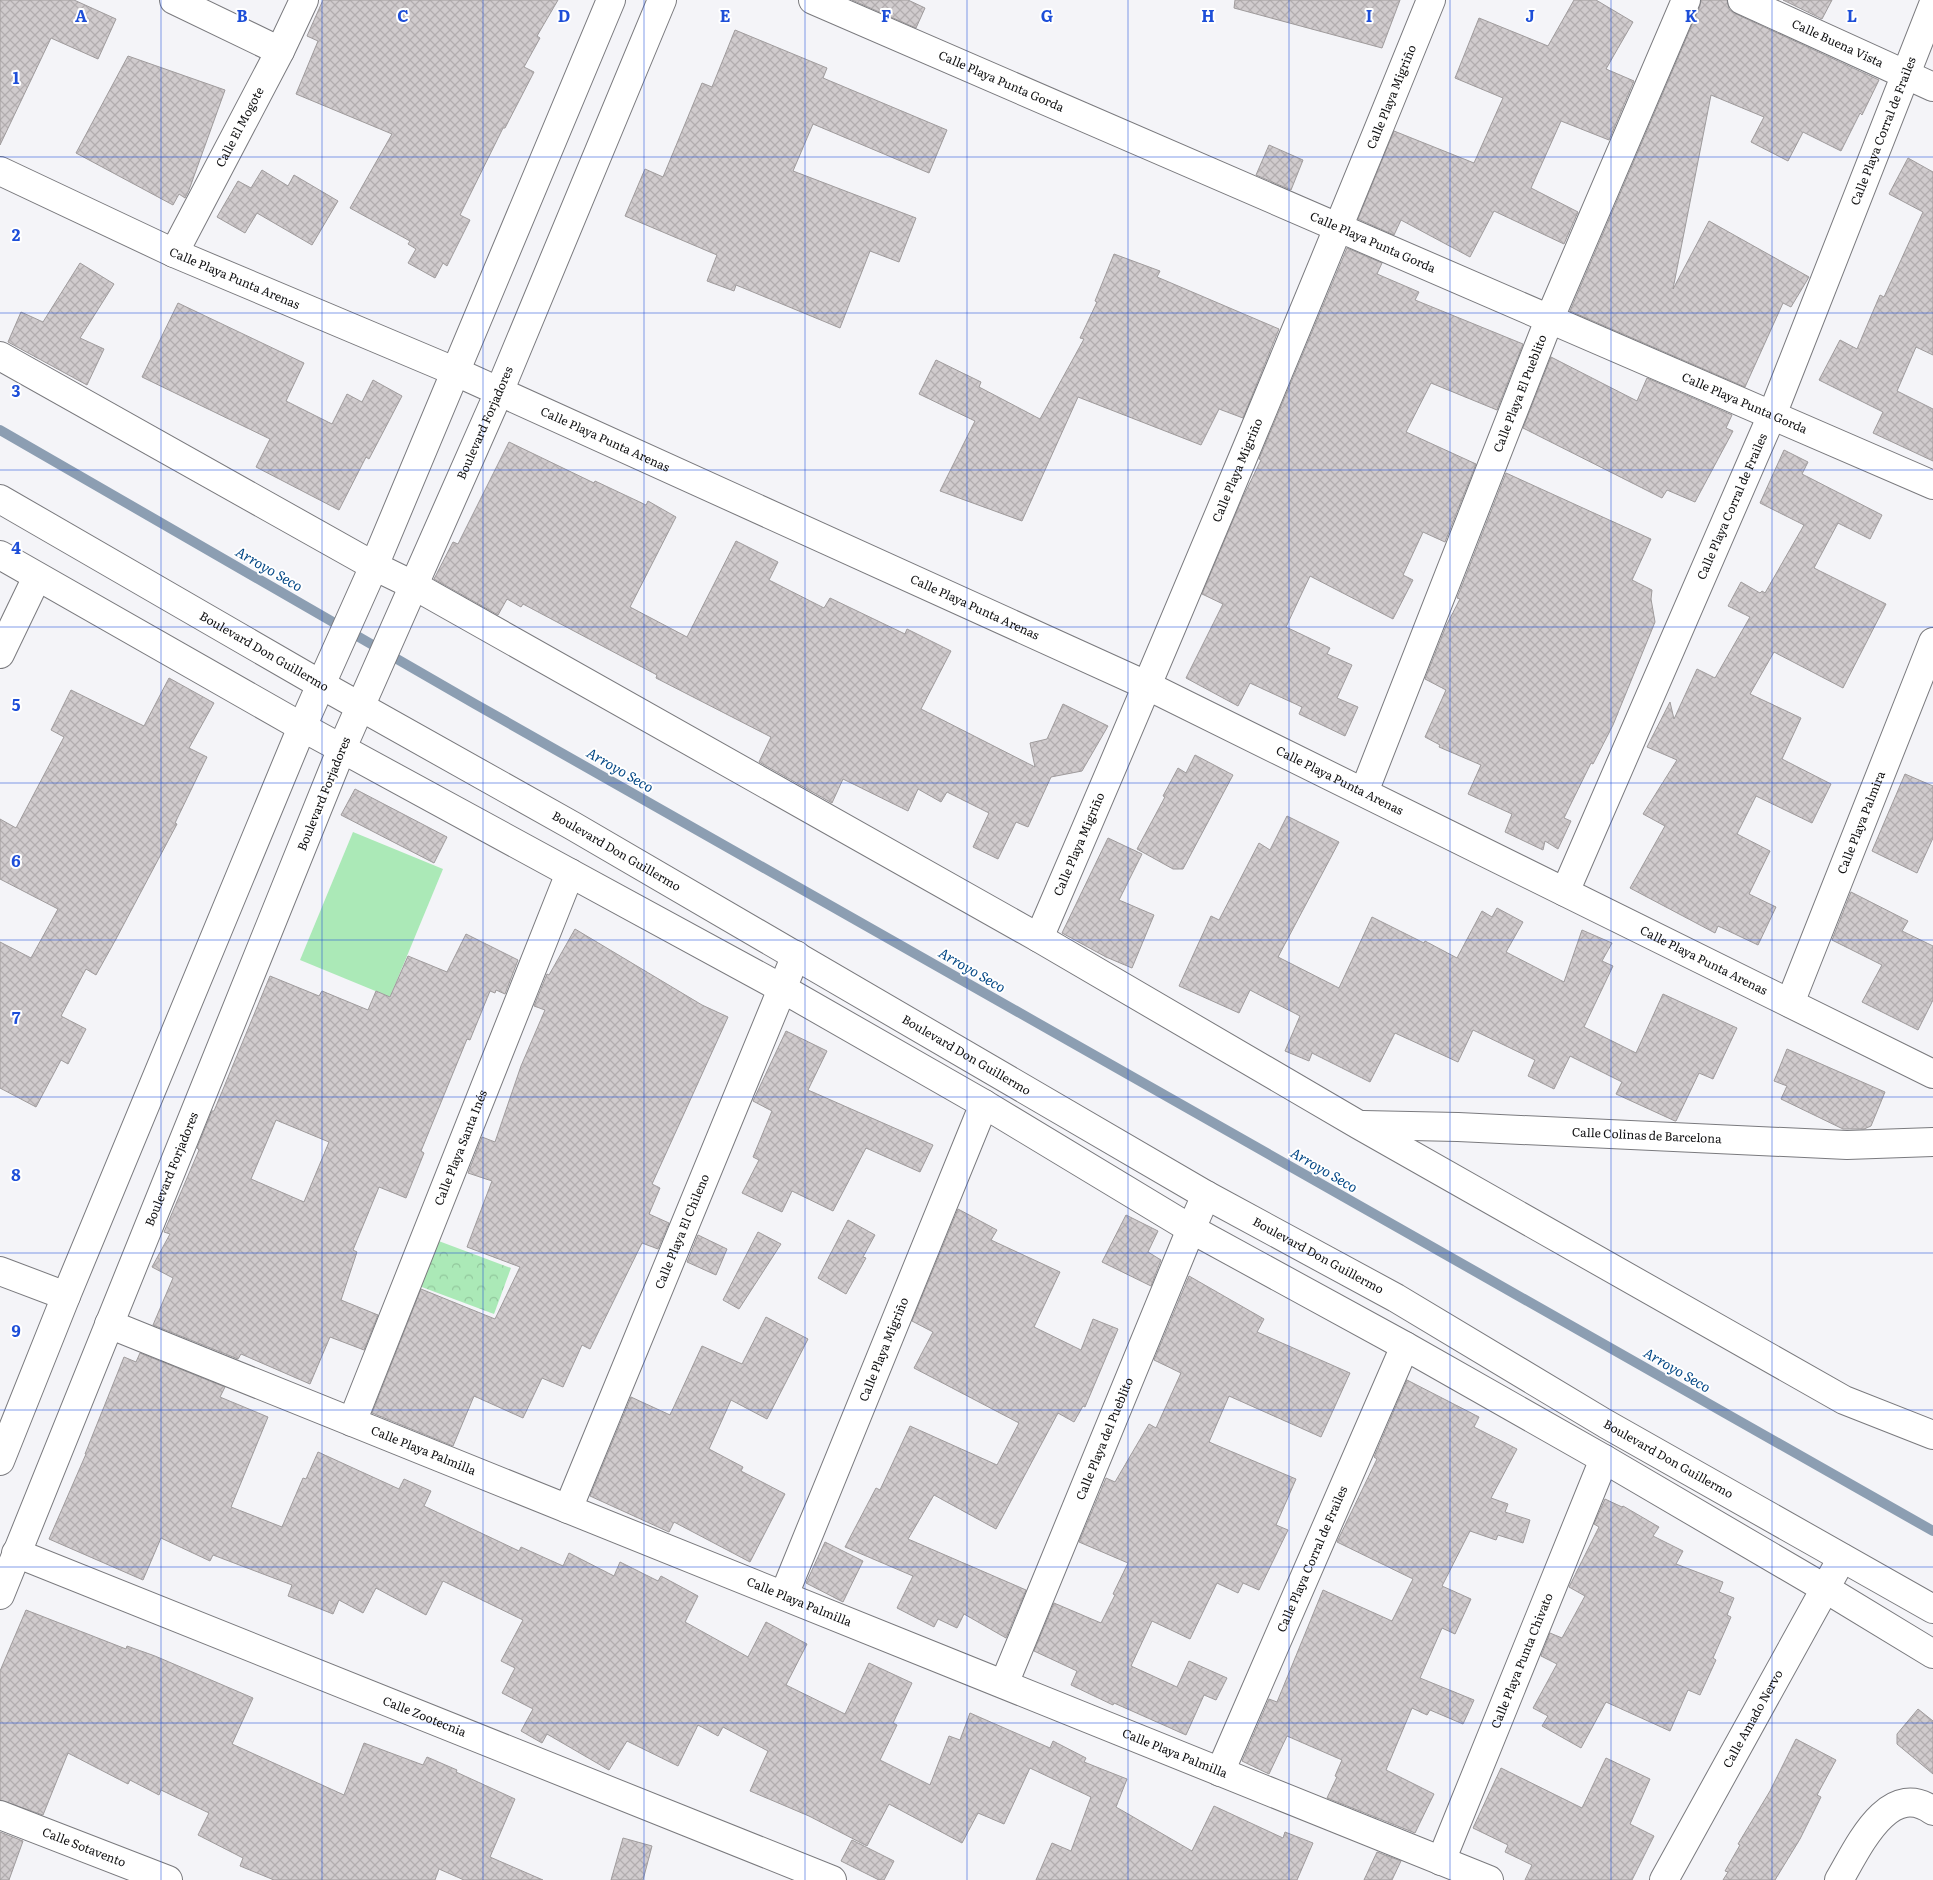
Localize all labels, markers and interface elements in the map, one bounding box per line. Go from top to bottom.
text: A [75,3,87,27]
text: B [236,3,248,27]
text: C [397,3,409,27]
text: D [558,3,570,27]
text: E [720,3,731,27]
text: F [881,3,891,27]
text: G [1041,3,1053,27]
text: H [1201,3,1215,27]
text: I [1366,3,1372,27]
text: J [1525,3,1535,27]
text: K [1685,3,1698,27]
text: L [1847,3,1857,27]
street label: Calle Buena Vista [1789,14,1887,72]
street label: Calle Playa Migriño [1361,42,1420,151]
street label: Calle Playa Punta Gorda [936,45,1068,116]
street label: Calle Playa Corral de Frailes [1845,53,1920,208]
text: 1 [13,65,20,89]
street label: Calle El Mogote [211,83,268,170]
street label: Calle Playa Punta Gorda [1307,206,1439,277]
text: 2 [12,222,21,246]
street label: Calle Playa Punta Arenas [167,242,303,313]
street label: Calle Playa El Pueblito [1488,331,1551,455]
street label: Boulevard Forjadores [452,363,517,482]
street label: Calle Playa Punta Gorda [1679,367,1811,438]
text: 3 [12,378,21,402]
street label: Calle Playa Punta Arenas [538,401,673,476]
street label: Calle Playa Migriño [1207,415,1266,525]
street label: Calle Playa Corral de Frailes [1692,430,1771,582]
text: 4 [11,535,21,559]
water label: Arroyo Seco [232,541,307,595]
street label: Calle Playa Punta Arenas [908,569,1043,644]
street label: Boulevard Don Guillermo [197,606,332,695]
text: 5 [12,692,21,716]
street label: Boulevard Forjadores [292,733,354,853]
street label: Calle Playa Punta Arenas [1273,741,1407,819]
water label: Arroyo Seco [583,742,658,796]
street label: Calle Playa Palmira [1832,768,1889,876]
street label: Calle Playa Migriño [1048,789,1108,899]
street label: Boulevard Don Guillermo [549,806,685,895]
text: 6 [11,848,21,872]
street label: Calle Playa Punta Arenas [1637,921,1771,999]
water label: Arroyo Seco [935,942,1010,996]
text: 7 [12,1005,21,1029]
street label: Boulevard Don Guillermo [899,1010,1035,1099]
street label: Calle Playa Santa Inés [429,1086,491,1208]
street label: Boulevard Forjadores [140,1109,202,1229]
street label: Calle Colinas de Barcelona [1572,1122,1723,1147]
water label: Arroyo Seco [1287,1142,1362,1196]
text: 8 [11,1162,21,1186]
street label: Calle Playa El Chileno [649,1171,713,1292]
street label: Boulevard Don Guillermo [1250,1212,1387,1298]
street label: Calle Playa Migriño [854,1294,912,1404]
text: 9 [11,1318,21,1342]
water label: Arroyo Seco [1640,1342,1715,1396]
street label: Calle Playa del Pueblito [1071,1374,1137,1503]
street label: Boulevard Don Guillermo [1601,1414,1737,1502]
street label: Calle Playa Palmilla [369,1421,480,1479]
street label: Calle Playa Corral de Frailes [1272,1482,1351,1635]
street label: Calle Playa Palmilla [744,1572,855,1631]
street label: Calle Playa Punta Chivato [1486,1590,1557,1731]
street label: Calle Amado Nervo [1718,1666,1787,1771]
street label: Calle Zootecnia [380,1691,470,1741]
street label: Calle Playa Palmilla [1120,1723,1231,1782]
street label: Calle Sotavento [40,1822,129,1871]

